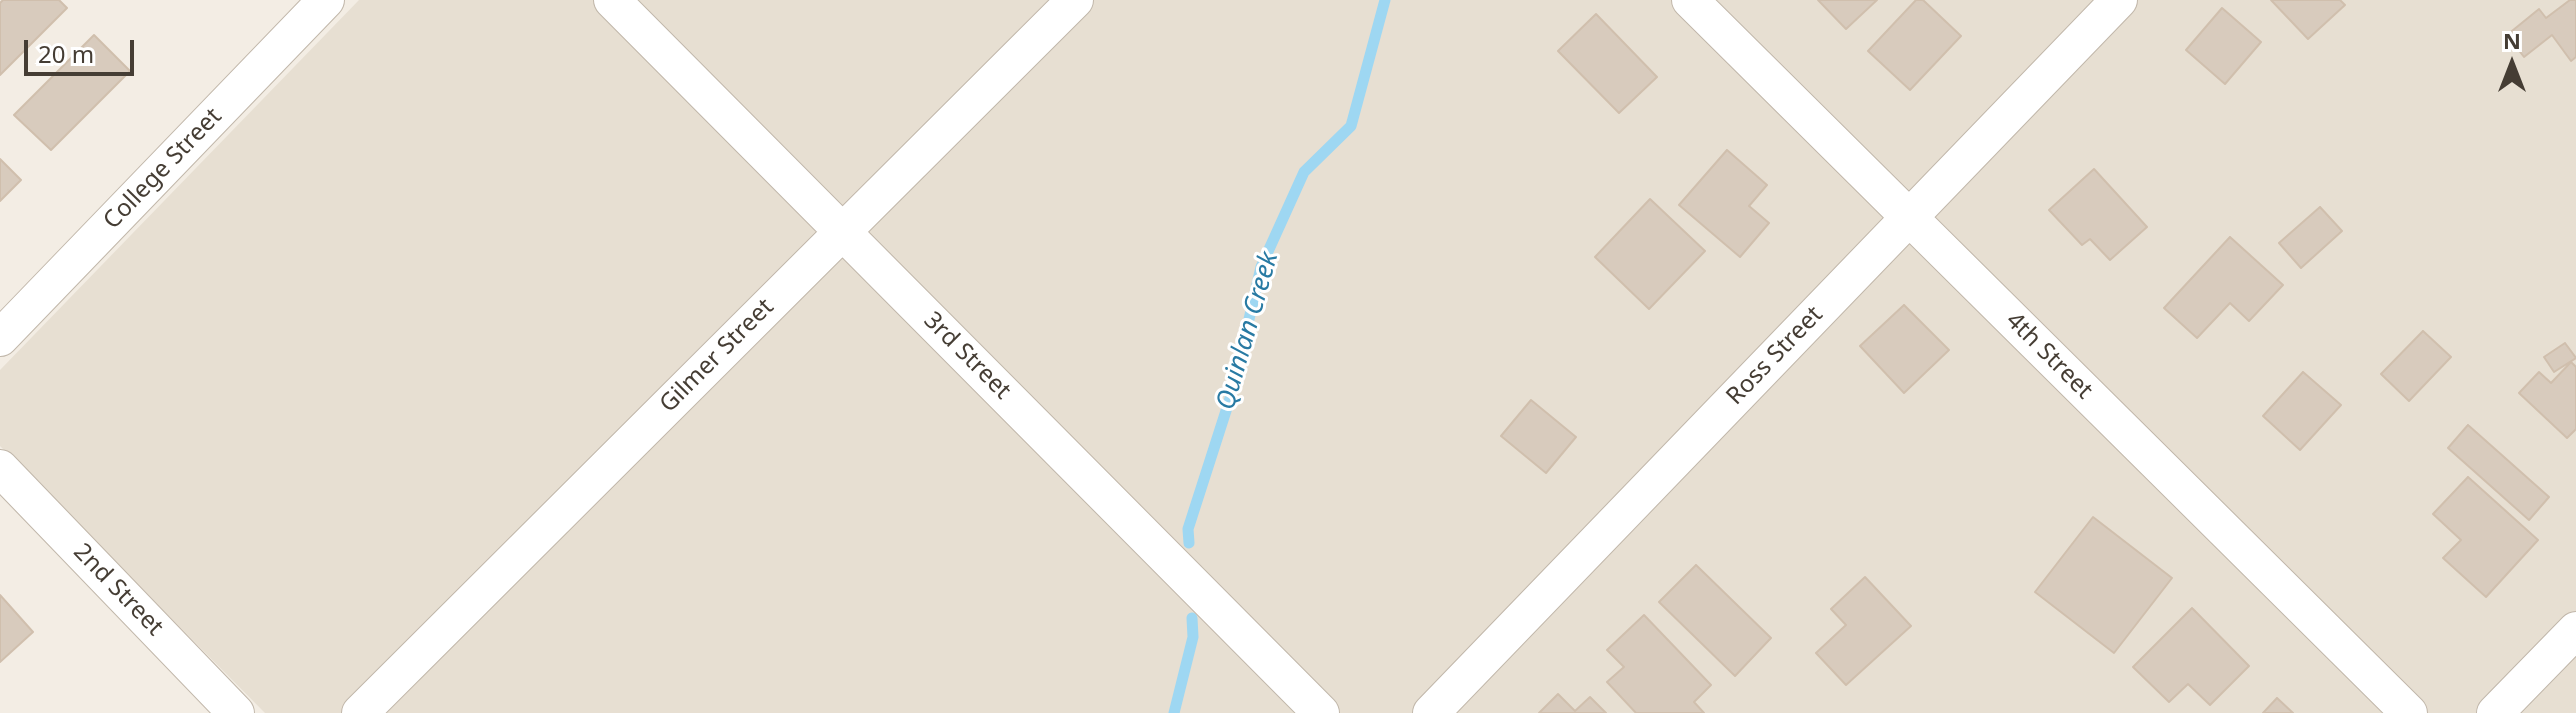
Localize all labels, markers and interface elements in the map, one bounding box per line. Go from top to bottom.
scale bar [28,24,138,74]
north arrow [2472,24,2552,104]
text: N [2503,25,2521,55]
text: 20 m [38,37,94,70]
street label: College Street [98,102,228,236]
water label: Quinlan Creek [1211,248,1285,414]
street label: Gilmer Street [654,293,780,419]
street label: Ross Street [1721,301,1829,411]
street label: 3rd Street [918,307,1016,405]
street label: 4th Street [2000,307,2098,405]
street label: 2nd Street [67,538,169,642]

